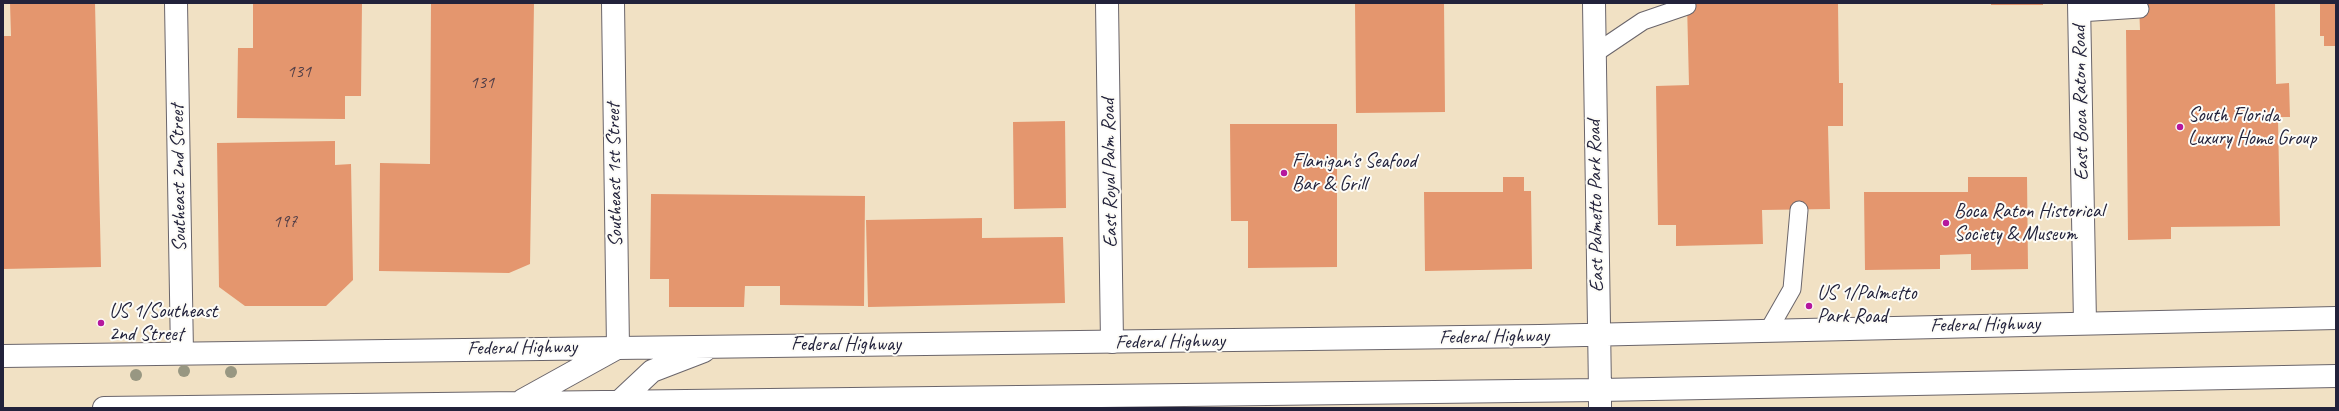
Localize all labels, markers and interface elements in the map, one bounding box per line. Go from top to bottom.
street label: East Boca Raton Road [2068,25,2094,181]
house number: 131 [287,61,311,83]
house number: 131 [470,72,494,94]
street label: East Royal Palm Road [1097,98,1123,248]
street label: Southeast 1st Street [602,103,628,247]
street label: Southeast 2nd Street [166,104,192,252]
place label: South Florida Luxury Home Group [2188,104,2316,151]
street label: East Palmetto Park Road [1582,120,1610,292]
marker: South Florida Luxury Home Group [2175,122,2185,132]
place label: Flanigan's Seafood Bar & Grill [1292,150,1416,197]
marker: Flanigan's Seafood Bar & Grill [1279,168,1289,178]
place label: Boca Raton Historical Society & Museum [1954,200,2104,247]
house number: 197 [273,211,297,233]
marker: Boca Raton Historical Society & Museum [1941,218,1951,228]
place label: US 1/Palmetto Park Road [1817,282,1916,329]
place label: US 1/Southeast 2nd Street [109,300,217,347]
marker: US 1/Palmetto Park Road [1804,301,1814,311]
street label: Federal Highway [1930,312,2040,338]
marker: US 1/Southeast 2nd Street [96,318,106,328]
street label: Federal Highway [1439,324,1549,350]
street label: Federal Highway [1115,329,1225,355]
street label: Federal Highway [791,333,901,357]
street label: Federal Highway [467,335,577,361]

